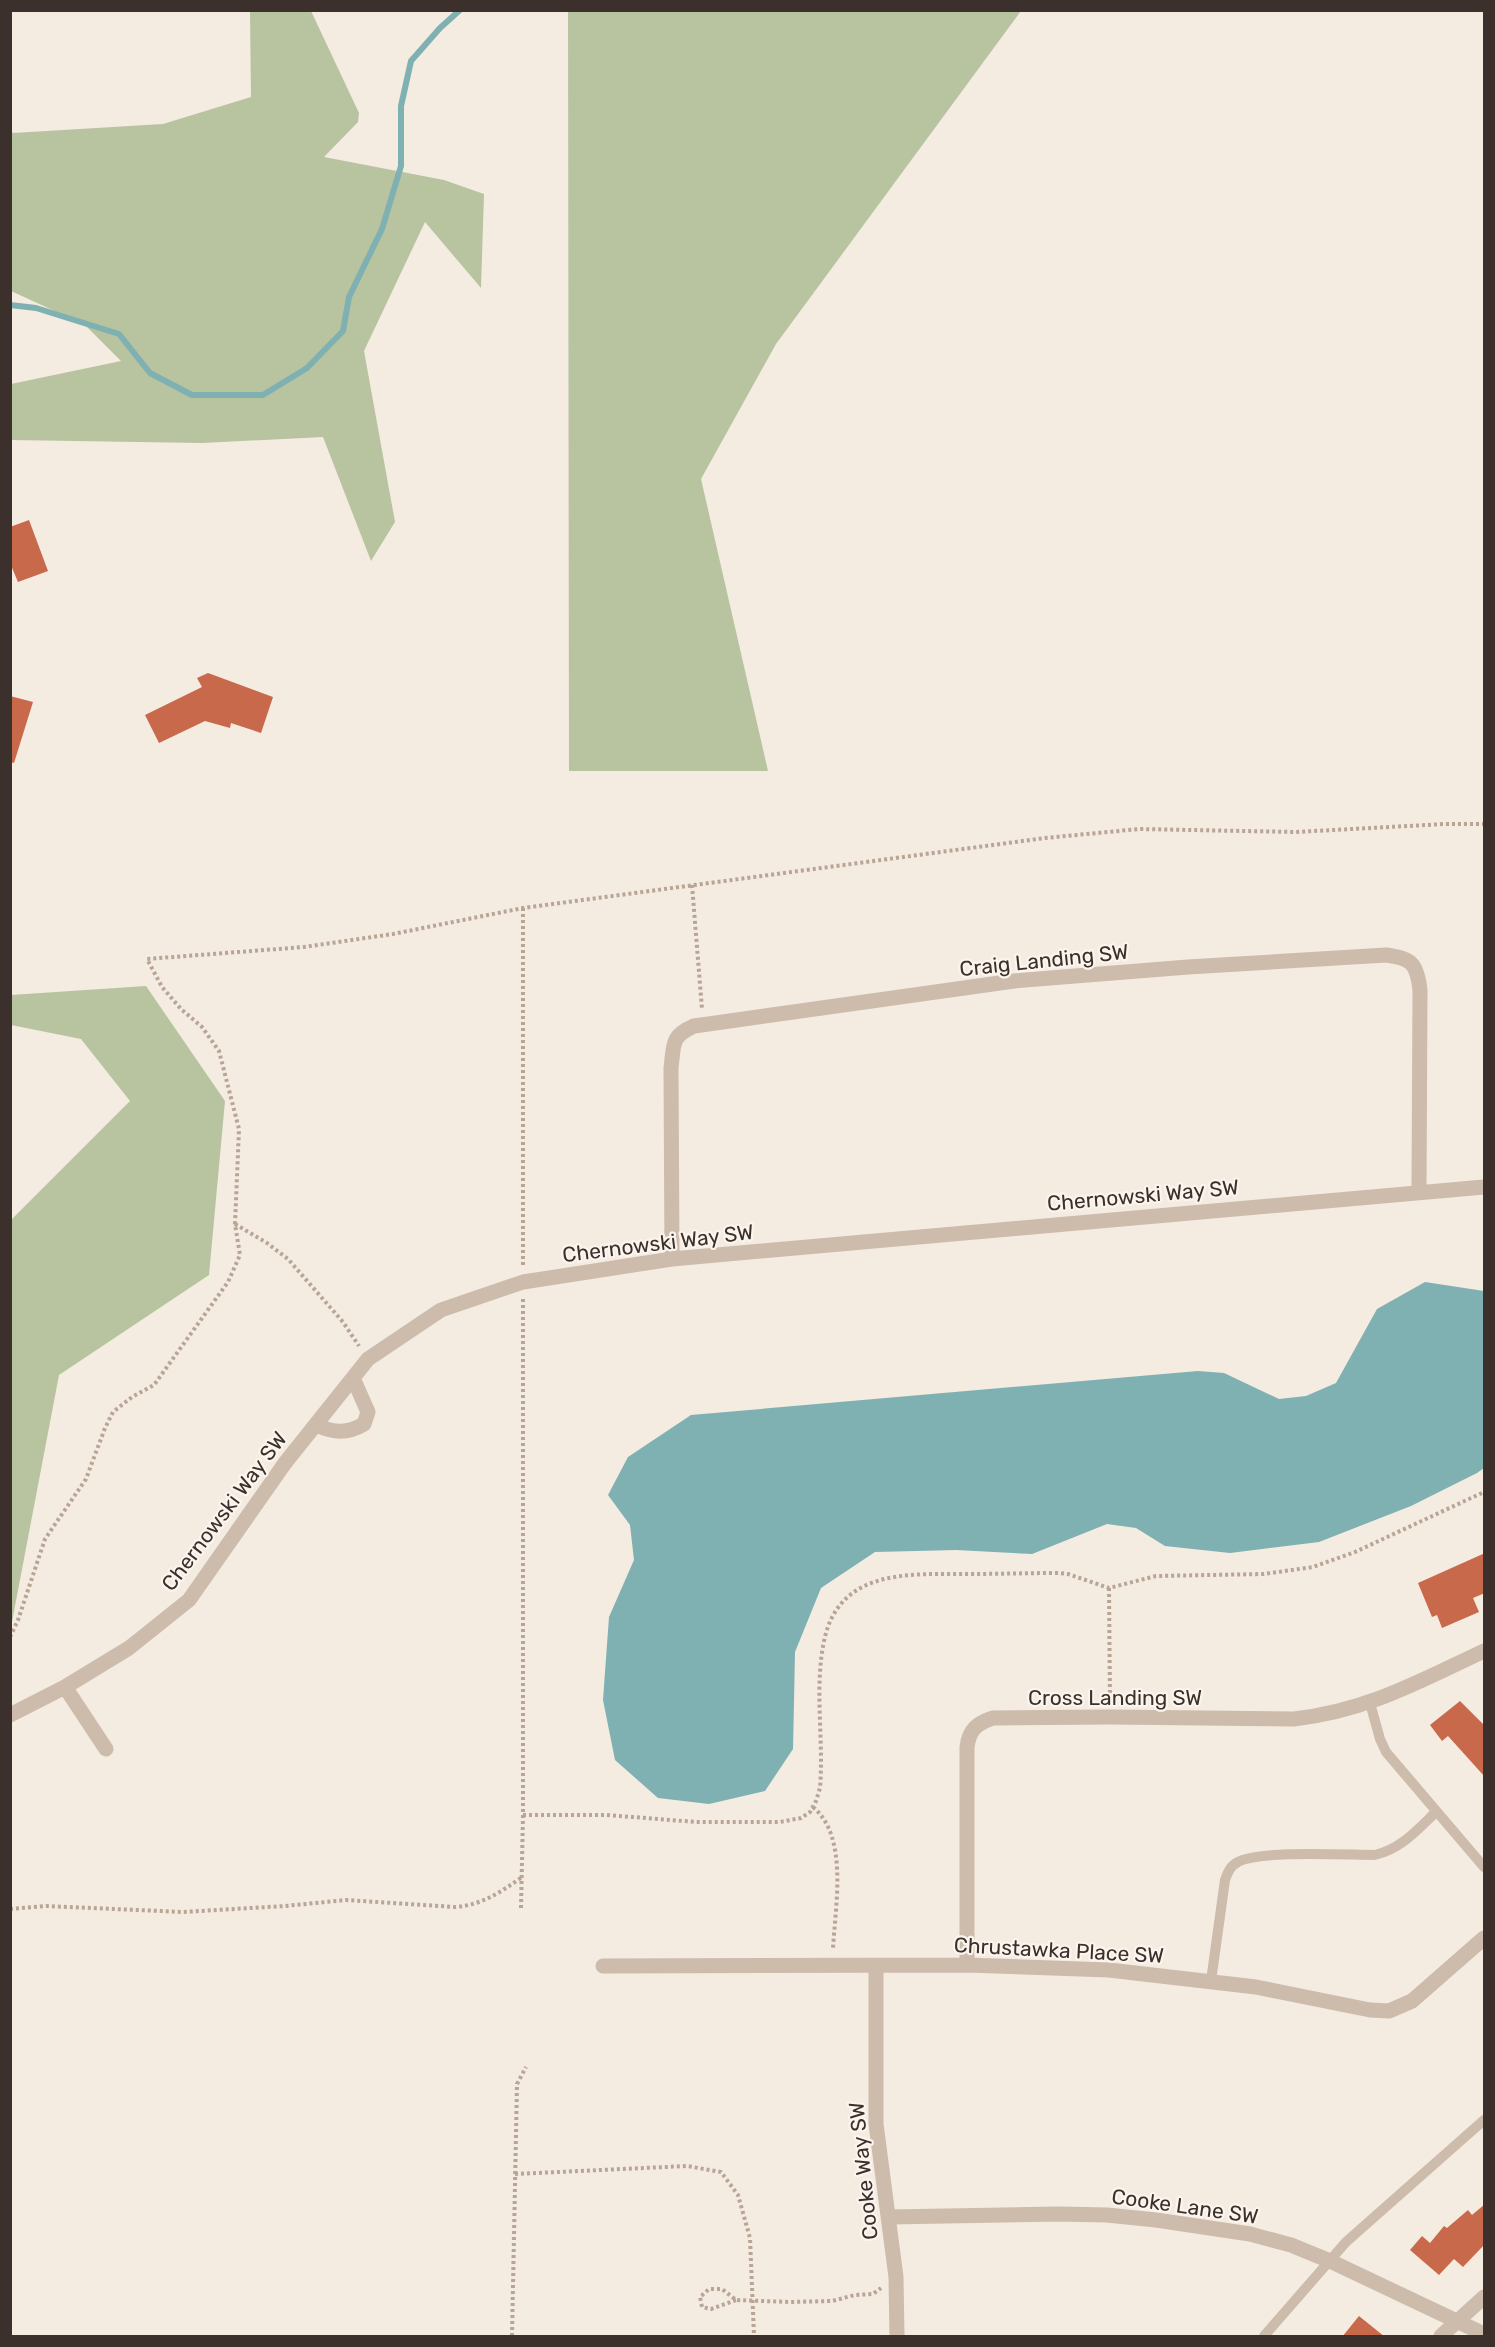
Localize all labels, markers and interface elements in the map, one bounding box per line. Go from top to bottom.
street label: Craig Landing SW [958,939,1130,981]
street label: Chernowski Way SW [1046,1174,1240,1216]
street label: Chernowski Way SW [561,1219,755,1267]
street label: Chernowski Way SW [156,1427,292,1595]
street label: Cross Landing SW [1028,1685,1202,1710]
street label: Chrustawka Place SW [953,1932,1165,1968]
street label: Cooke Way SW [843,2101,883,2241]
street label: Cooke Lane SW [1110,2183,1260,2229]

